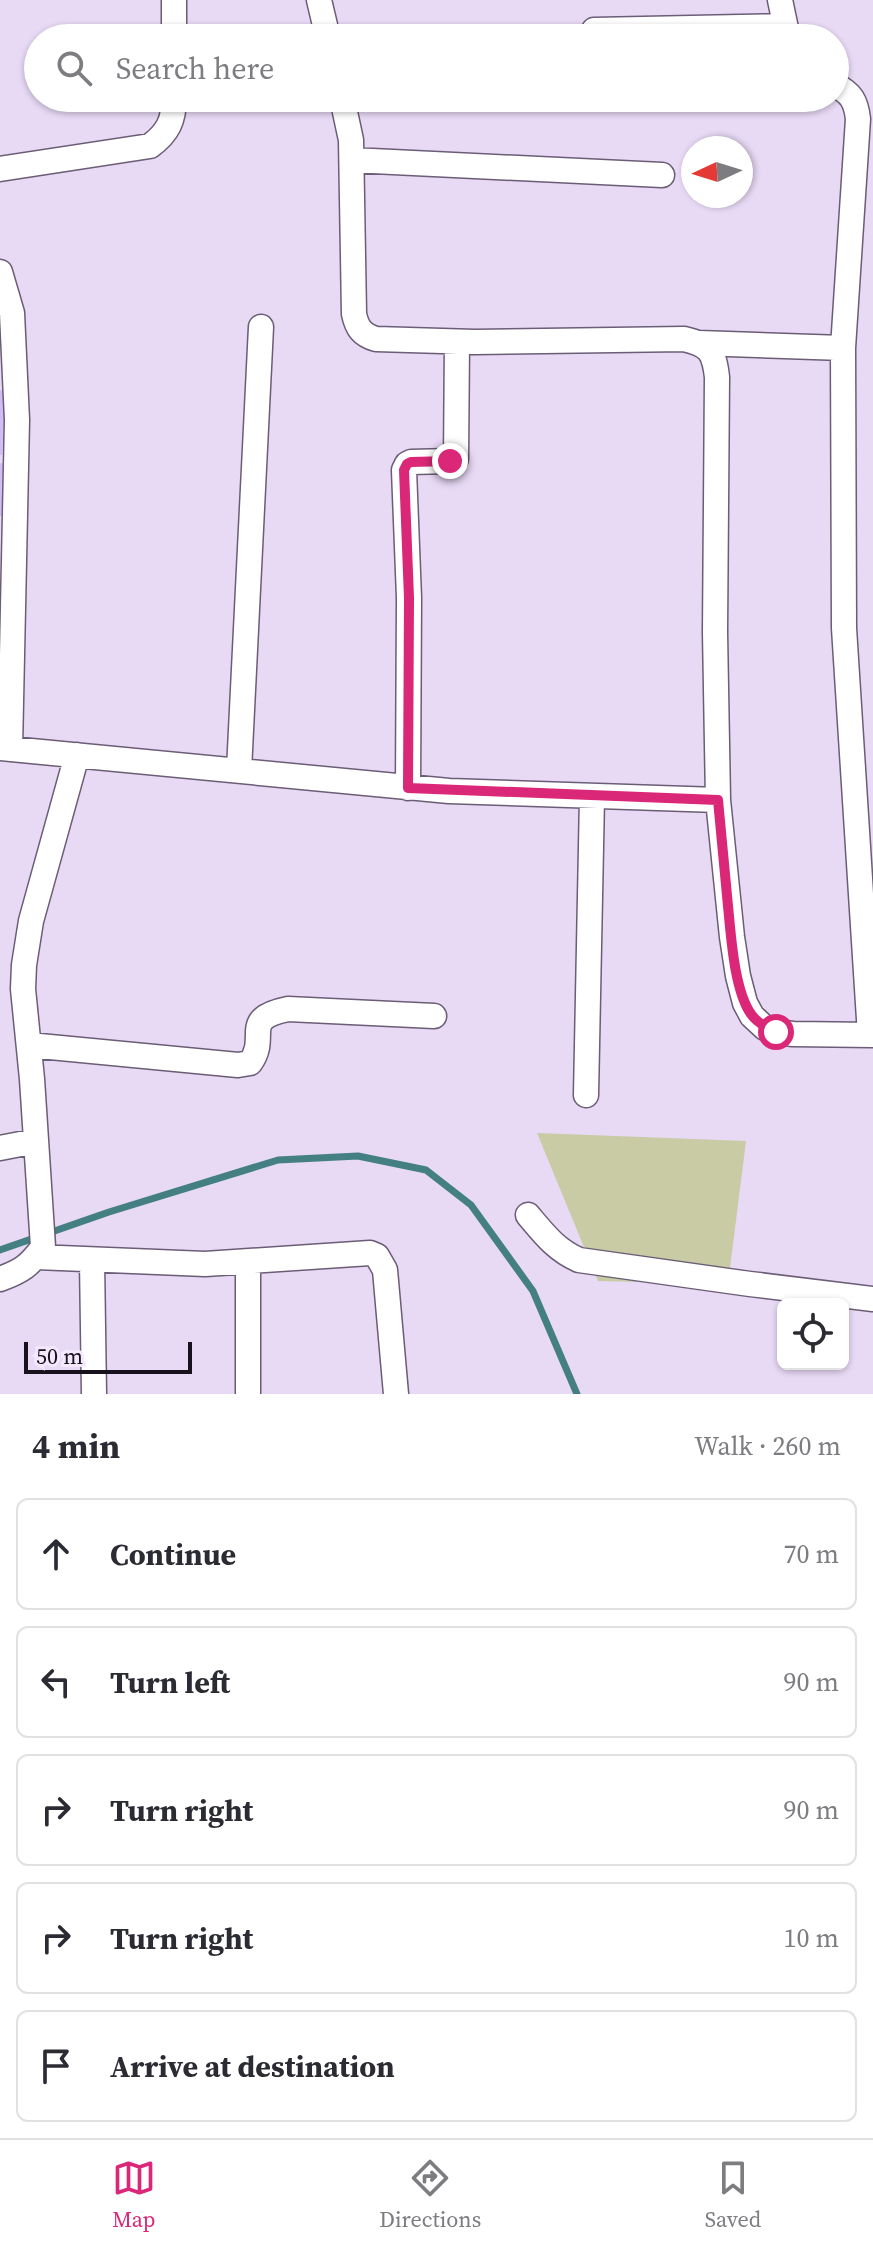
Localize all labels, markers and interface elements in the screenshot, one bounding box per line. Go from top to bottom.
search box [24,24,849,112]
icon: search [52,46,96,90]
text: Search here [116,48,274,89]
north arrow [681,136,753,208]
route end [432,443,468,479]
route start [758,1014,794,1050]
map controls [777,1298,849,1370]
button: locate [777,1298,849,1370]
scale bar [24,1338,192,1374]
text: 50 m [36,1341,83,1371]
text: 4 min [32,1423,120,1469]
text: Walk · 260 m [694,1428,841,1464]
icon: ahead [34,1532,78,1576]
text: Continue [110,1534,236,1575]
text: 70 m [784,1536,839,1572]
icon: left [34,1660,78,1704]
text: Turn left [110,1662,230,1703]
text: 90 m [784,1664,839,1700]
icon: right [34,1788,78,1832]
text: Turn right [110,1790,253,1831]
text: 90 m [784,1792,839,1828]
icon: right [34,1916,78,1960]
text: Turn right [110,1918,253,1959]
text: 10 m [784,1920,839,1956]
icon: arrive [34,2044,78,2088]
text: Arrive at destination [110,2046,395,2087]
tab: Map [112,2156,156,2234]
tab: Directions [379,2156,481,2234]
tab: Saved [705,2156,761,2234]

